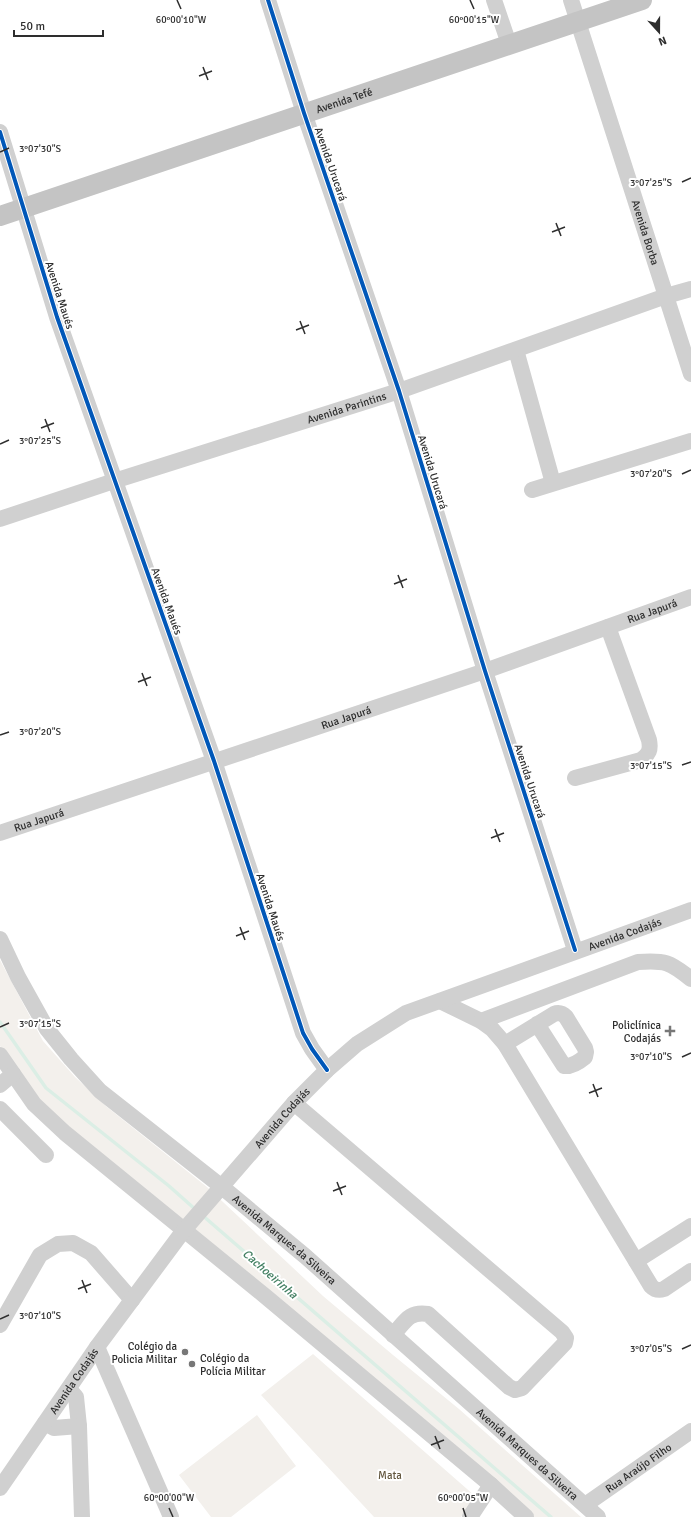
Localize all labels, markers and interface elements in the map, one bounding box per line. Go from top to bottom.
scale bar [14,12,103,38]
north arrow [639,12,679,52]
text: 60°00'10"W [156,14,207,26]
text: 60°00'15"W [449,14,500,26]
text: 50 m [20,19,45,34]
text: N [657,33,668,48]
street label: Avenida Tefé [314,85,374,116]
street label: Avenida Urucará [312,125,349,203]
text: 3°07'30"S [19,143,62,155]
text: 3°07'25"S [630,177,673,189]
street label: Avenida Borba [629,198,662,267]
street label: Avenida Maués [42,260,77,331]
street label: Avenida Parintins [305,389,388,427]
street label: Avenida Urucará [415,433,450,511]
text: 3°07'25"S [19,435,62,447]
text: 3°07'20"S [630,468,673,480]
street label: Avenida Maués [148,566,185,637]
street label: Rua Japurá [626,596,679,626]
street label: Rua Japurá [320,703,374,732]
text: 3°07'20"S [19,726,62,738]
street label: Avenida Urucará [511,742,548,820]
text: 3°07'15"S [630,760,673,772]
street label: Rua Japurá [12,806,66,835]
street label: Avenida Maués [253,872,288,943]
street label: Avenida Codajás [587,915,664,954]
text: 3°07'15"S [19,1018,62,1030]
place label: Policlínica Codajás [612,1019,661,1045]
marker: Policlínica Codajás [664,1025,676,1037]
text: 3°07'10"S [630,1051,673,1063]
street label: Avenida Codajás [252,1085,313,1151]
street label: Avenida Marques da Silveira [230,1192,339,1288]
water label: Cachoeirinha [239,1246,301,1303]
text: 3°07'10"S [19,1310,62,1322]
place label: Colégio da Policia Militar [111,1340,177,1366]
text: 3°07'05"S [630,1343,673,1355]
street label: Avenida Codajás [47,1346,101,1417]
marker: Colégio da Policia Militar [180,1347,190,1357]
place label: Colégio da Polícia Militar [200,1352,266,1378]
marker: Colégio da Polícia Militar [187,1359,197,1369]
street label: Avenida Marques da Silveira [473,1406,581,1503]
street label: Rua Araújo Filho [603,1441,674,1496]
park label: Mata [378,1469,402,1482]
text: 60°00'00"W [144,1492,195,1504]
text: 60°00'05"W [438,1492,489,1504]

